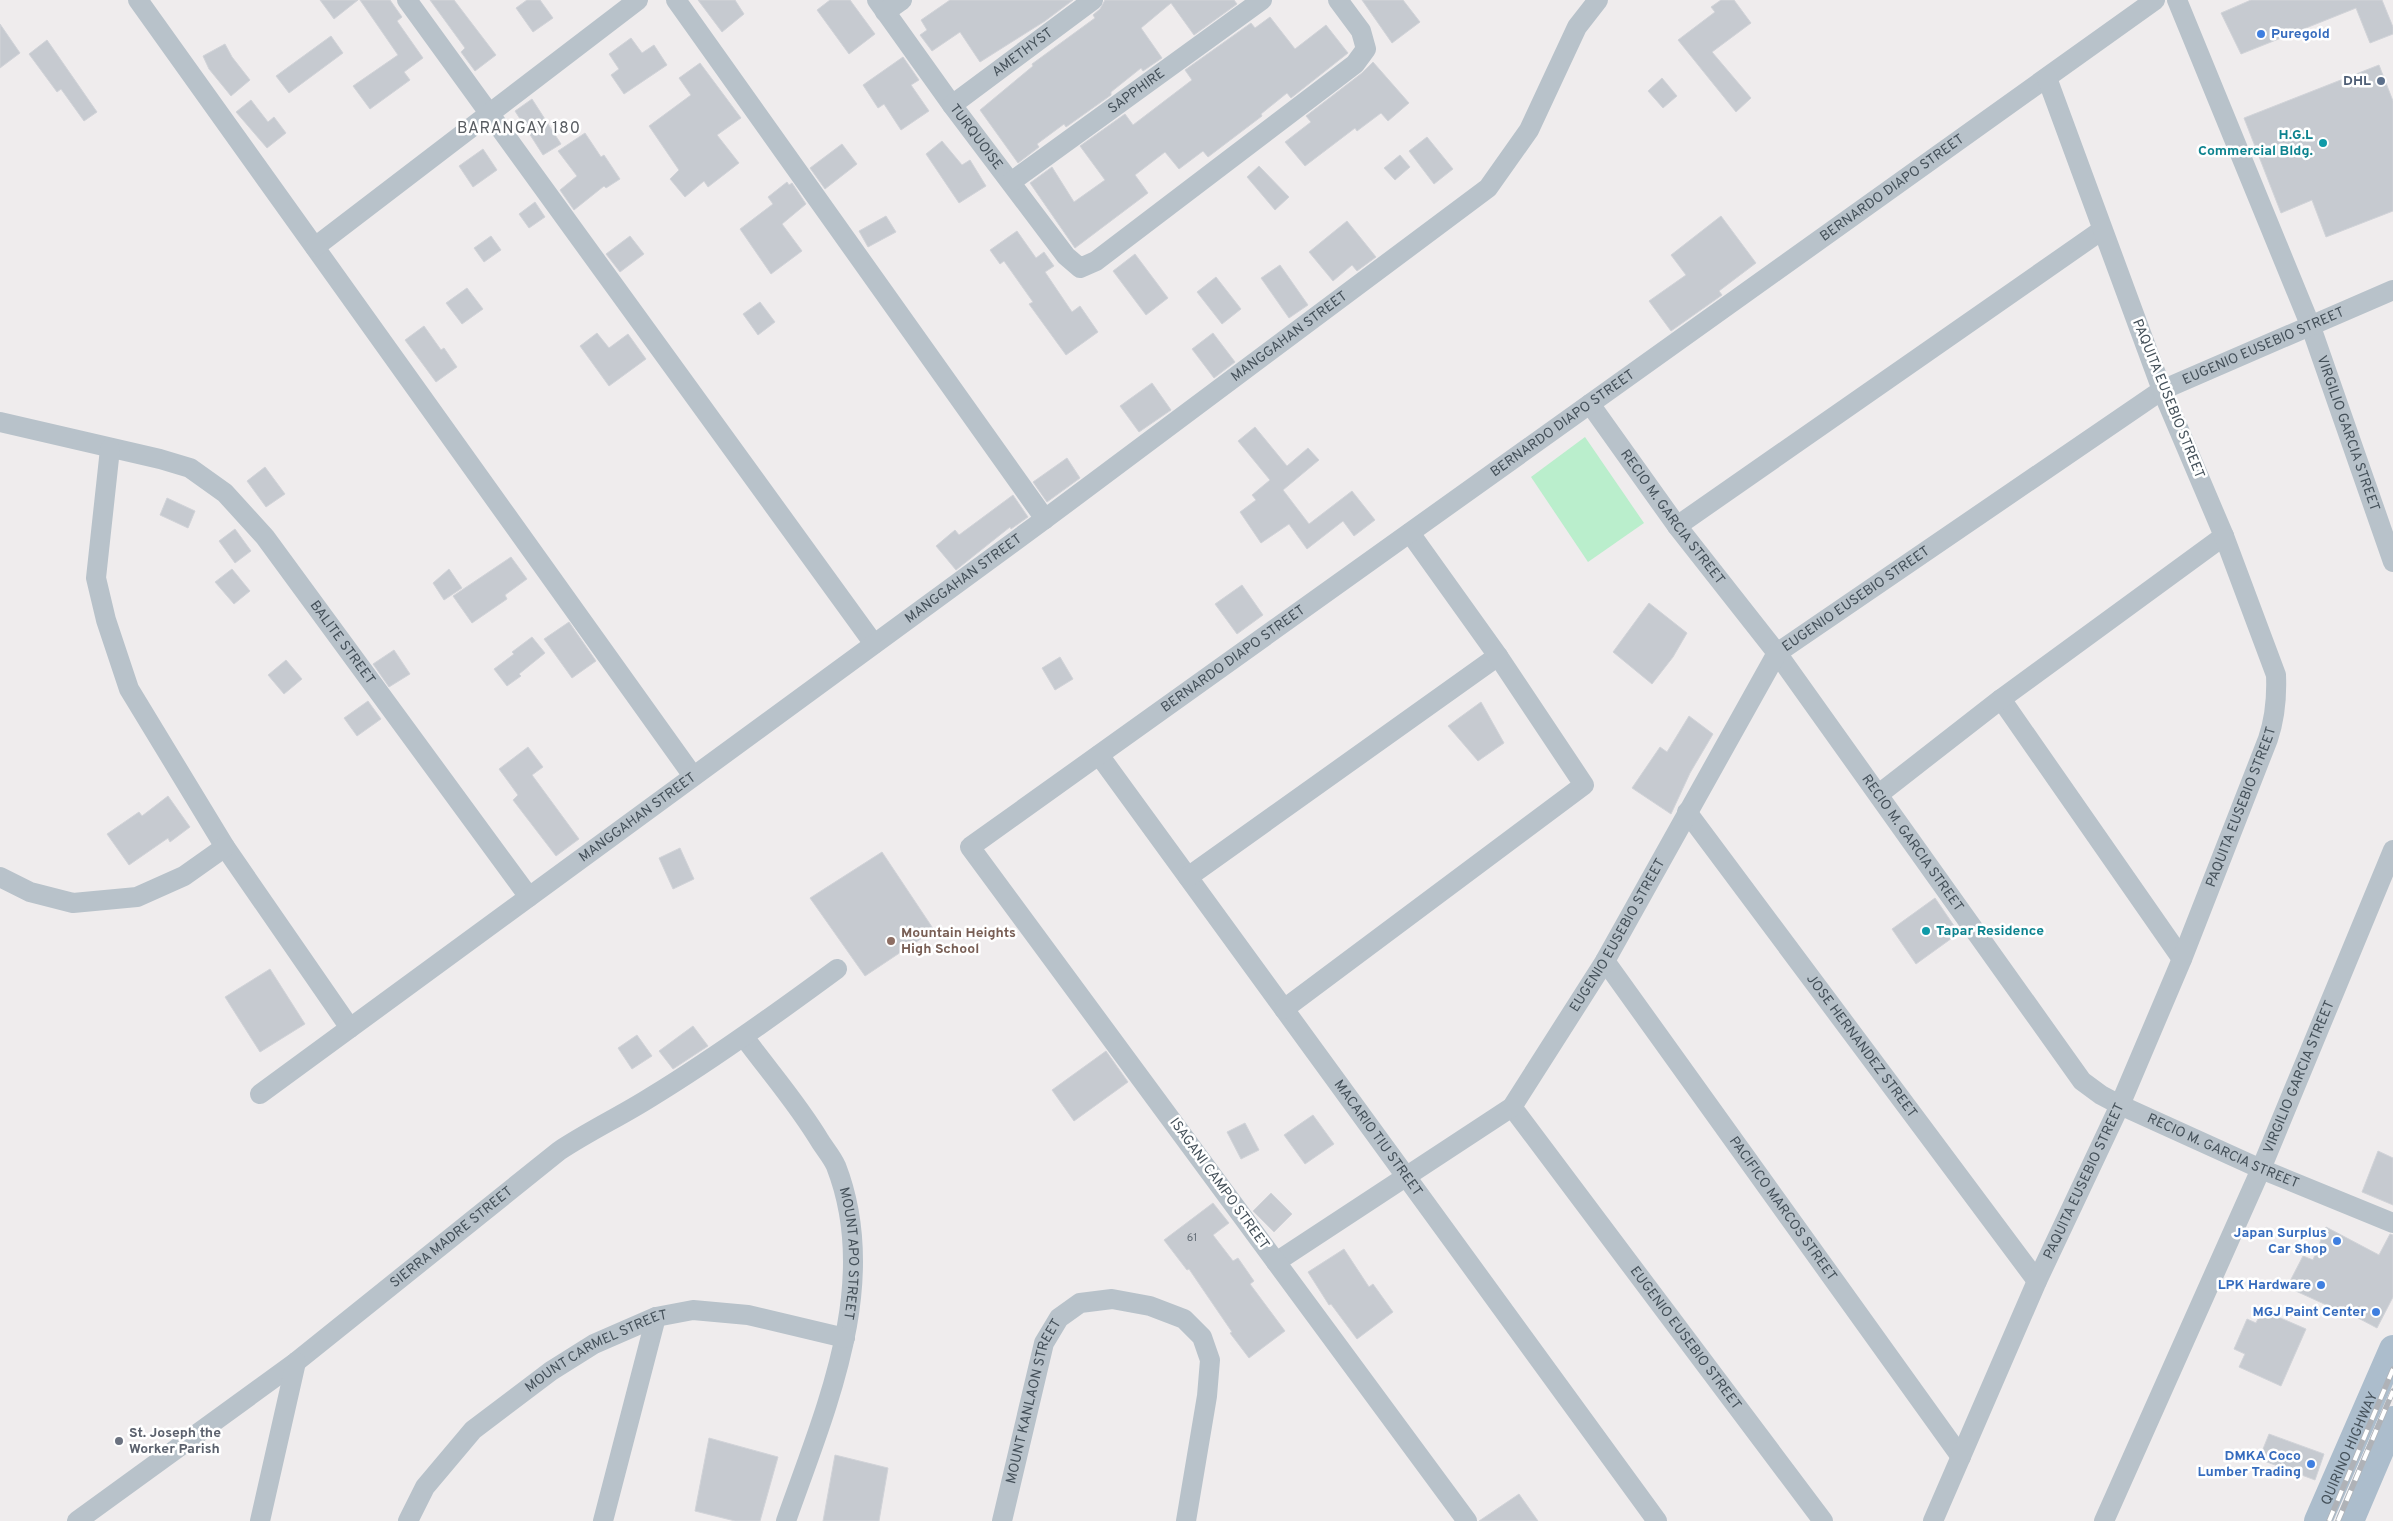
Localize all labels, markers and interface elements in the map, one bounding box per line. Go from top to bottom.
street label: AMETHYST [989,24,1056,81]
place label: Puregold [2271,26,2330,43]
marker: Puregold [2255,28,2267,40]
street label: SAPPHIRE [1105,65,1168,117]
place label: DHL [2343,73,2371,90]
marker: DHL [2375,75,2387,87]
street label: TURQUOISE [946,101,1006,173]
district label: BARANGAY 180 [457,119,581,139]
place label: H.G.L Commercial Bldg. [2198,127,2313,160]
street label: BERNARDO DIAPO STREET [1817,131,1968,245]
marker: H.G.L Commercial Bldg. [2317,137,2329,149]
street label: MANGGAHAN STREET [1228,288,1351,385]
street label: EUGENIO EUSEBIO STREET [2180,304,2347,389]
street label: PAQUITA EUSEBIO STREET [2128,317,2208,481]
street label: VIRGILIO GARCIA STREET [2313,353,2383,514]
street label: BERNARDO DIAPO STREET [1487,366,1638,481]
street label: RECIO M. GARCIA STREET [1617,446,1728,588]
street label: MANGGAHAN STREET [902,530,1025,627]
street label: EUGENIO EUSEBIO STREET [1779,543,1933,655]
street label: BALITE STREET [306,597,379,688]
street label: BERNARDO DIAPO STREET [1158,602,1309,716]
street label: PAQUITA EUSEBIO STREET [2202,725,2280,890]
street label: MANGGAHAN STREET [576,769,699,866]
street label: RECIO M. GARCIA STREET [1858,771,1967,915]
street label: EUGENIO EUSEBIO STREET [1566,856,1669,1015]
place label: Tapar Residence [1936,923,2044,940]
place label: Mountain Heights High School [901,925,1016,958]
marker: Tapar Residence [1920,925,1932,937]
marker: Mountain Heights High School [885,935,897,947]
street label: JOSE HERNANDEZ STREET [1803,971,1921,1121]
street label: VIRGILIO GARCIA STREET [2260,998,2338,1156]
street label: MACARIO TIU STREET [1330,1077,1426,1200]
street label: PAQUITA EUSEBIO STREET [2040,1100,2128,1262]
street label: RECIO M. GARCIA STREET [2144,1110,2301,1192]
street label: ISAGANI CAMPO STREET [1166,1115,1272,1253]
street label: PACIFICO MARCOS STREET [1725,1133,1840,1284]
street label: SIERRA MADRE STREET [387,1183,516,1292]
street label: MOUNT APO STREET [835,1185,862,1321]
place label: Japan Surplus Car Shop [2234,1225,2327,1258]
house number: 61 [1187,1231,1197,1245]
marker: Japan Surplus Car Shop [2331,1235,2343,1247]
street label: EUGENIO EUSEBIO STREET [1626,1263,1745,1413]
place label: LPK Hardware [2218,1277,2311,1294]
marker: LPK Hardware [2315,1279,2327,1291]
place label: MGJ Paint Center [2252,1304,2366,1321]
marker: MGJ Paint Center [2370,1306,2382,1318]
street label: MOUNT CARMEL STREET [522,1307,669,1396]
street label: MOUNT KANLAON STREET [1003,1316,1065,1486]
street label: QUIRINO HIGHWAY [2317,1389,2382,1508]
place label: St. Joseph the Worker Parish [129,1425,221,1458]
marker: St. Joseph the Worker Parish [113,1435,125,1447]
place label: DMKA Coco Lumber Trading [2198,1448,2301,1481]
marker: DMKA Coco Lumber Trading [2305,1458,2317,1470]

